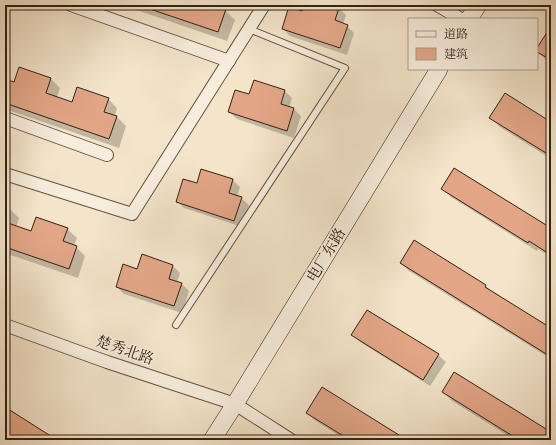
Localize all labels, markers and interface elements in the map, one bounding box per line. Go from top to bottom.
legend [408,18,538,70]
text: 道路 [444,27,468,42]
text: 建筑 [444,47,468,62]
street label: 电厂东路 [303,225,350,286]
street label: 楚秀北路 [93,332,156,369]

